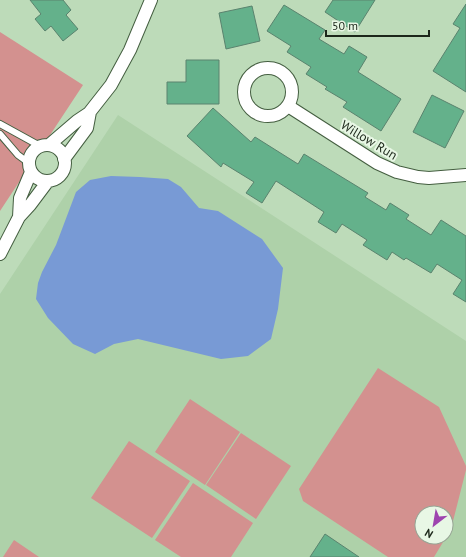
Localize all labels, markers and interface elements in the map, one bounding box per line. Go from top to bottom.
scale bar [326,12,429,38]
text: 50 m [332,18,358,33]
street label: Willow Run [338,116,400,164]
north arrow [414,505,454,545]
text: N [422,526,436,541]

